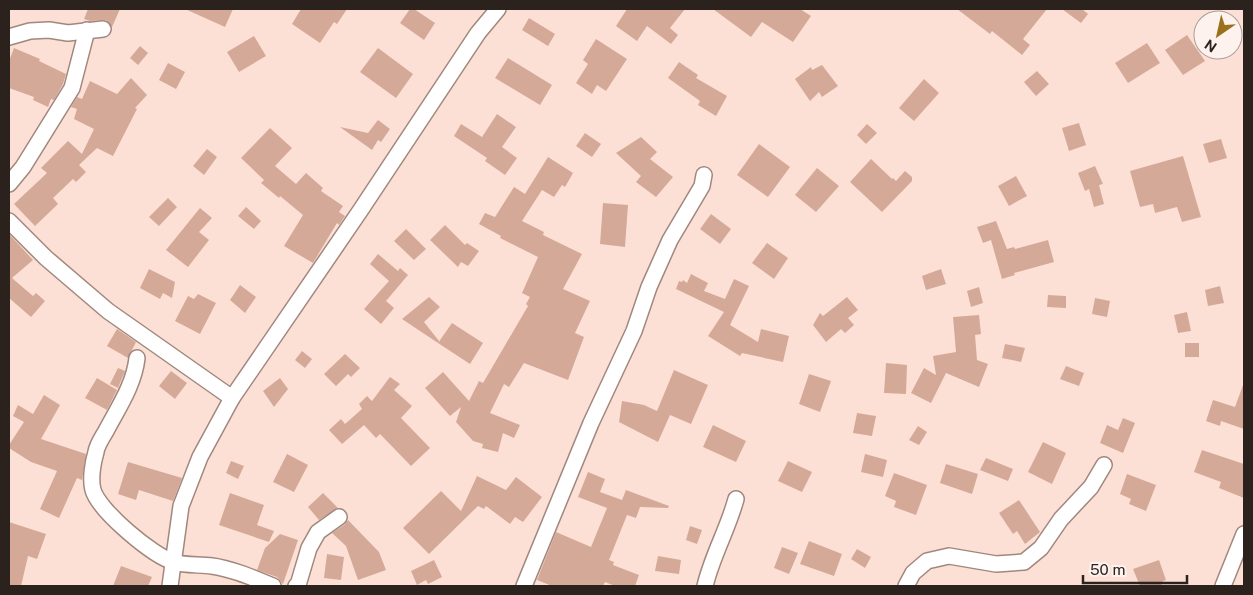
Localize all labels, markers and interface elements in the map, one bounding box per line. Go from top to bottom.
north arrow [1193,10,1243,60]
text: N [1202,36,1220,55]
scale bar [1083,552,1187,584]
text: 50 m [1090,561,1125,578]

